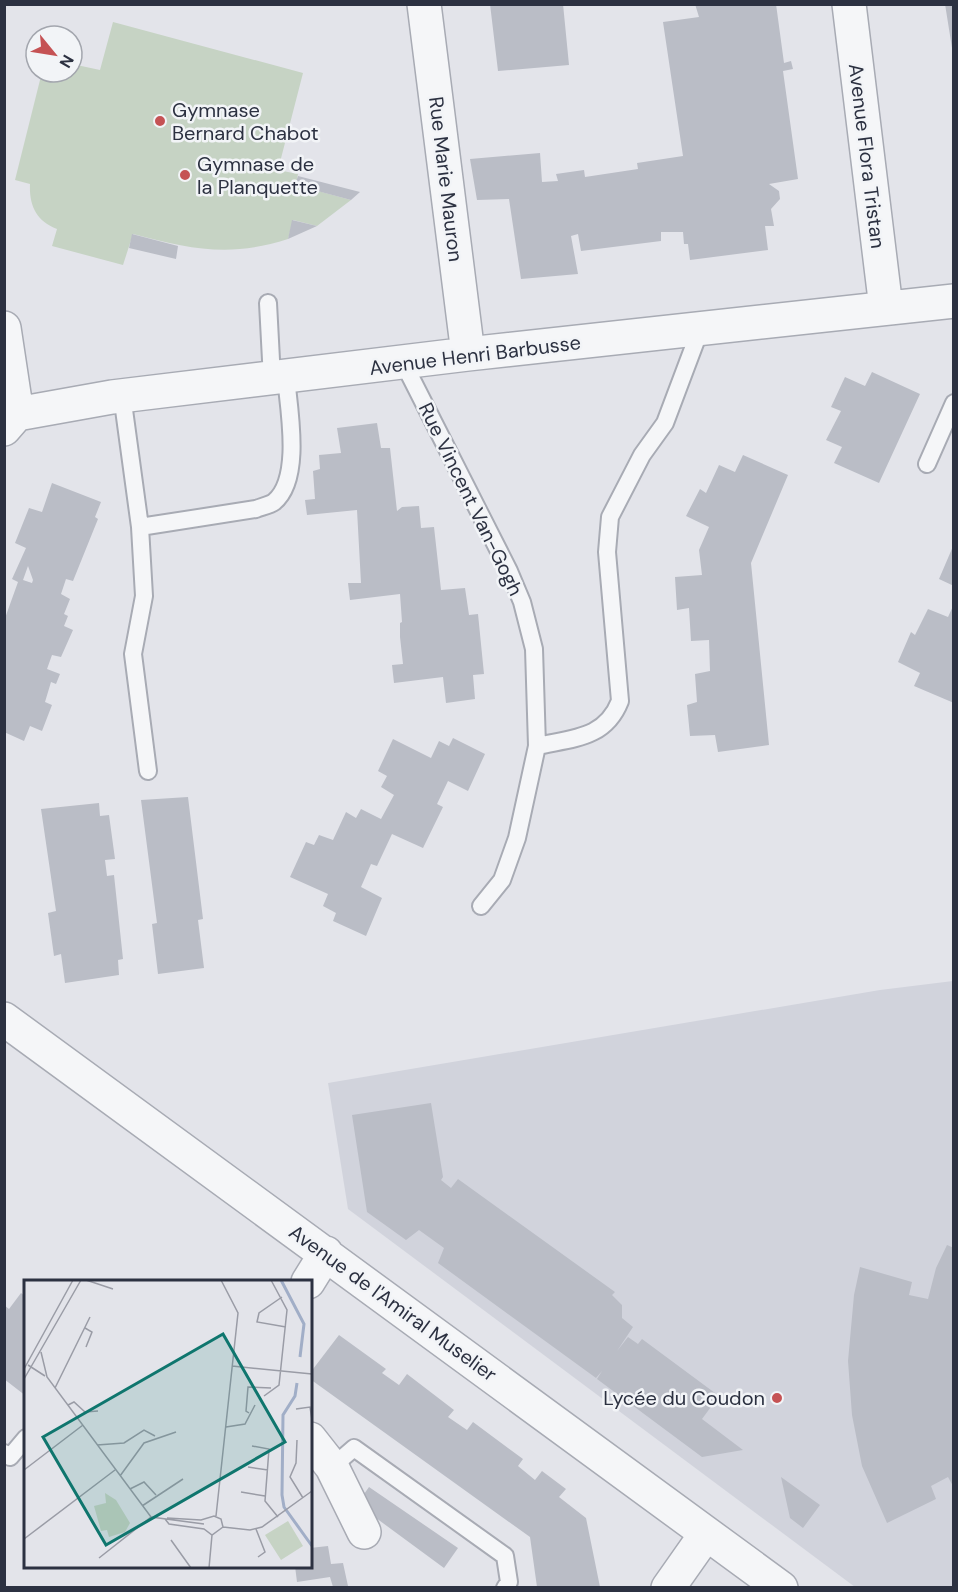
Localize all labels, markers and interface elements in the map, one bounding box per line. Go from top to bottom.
north arrow [24,24,84,84]
text: N [55,51,79,72]
street label: Avenue Flora Tristan [843,62,891,250]
street label: Rue Marie Mauron [423,95,469,263]
place label: Gymnase Bernard Chabot [172,97,319,146]
marker: Gymnase Bernard Chabot [153,114,167,128]
place label: Gymnase de la Planquette [197,151,318,200]
marker: Gymnase de la Planquette [178,168,192,182]
street label: Avenue Henri Barbusse [368,329,582,381]
street label: Rue Vincent Van-Gogh [413,398,529,600]
street label: Avenue de l'Amiral Muselier [284,1219,502,1387]
inset map [24,1280,312,1568]
place label: Lycée du Coudon [603,1385,765,1411]
marker: Lycée du Coudon [770,1391,784,1405]

